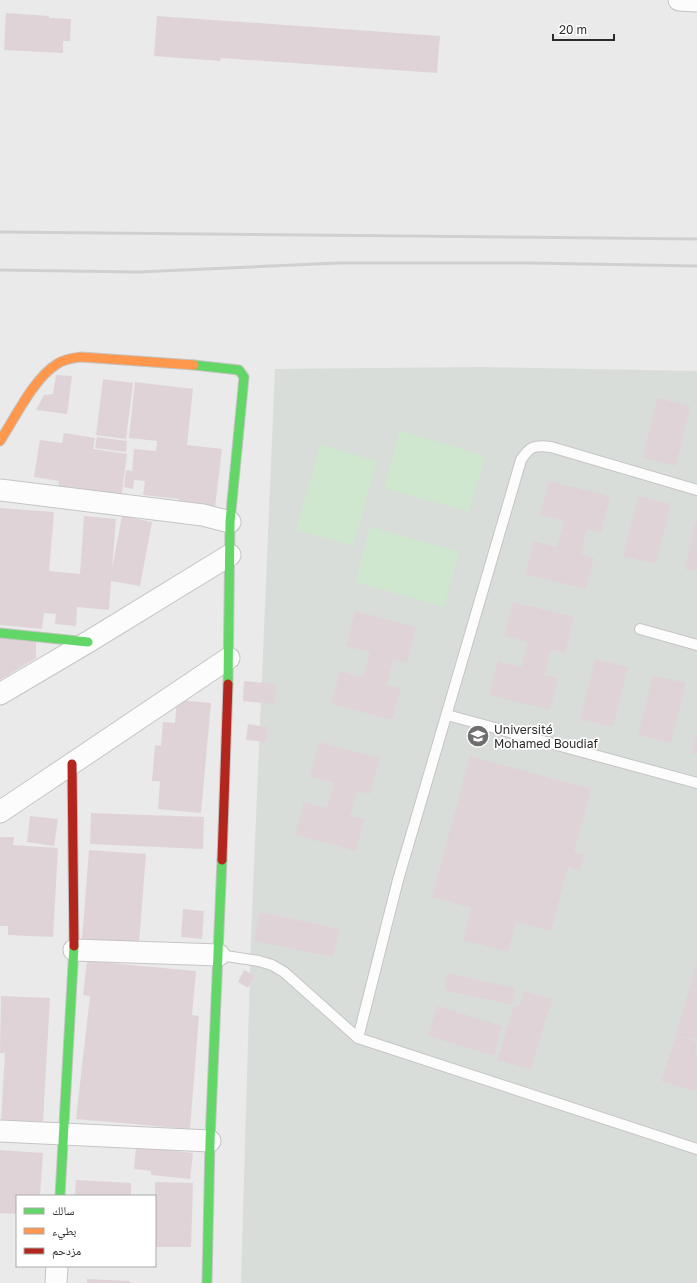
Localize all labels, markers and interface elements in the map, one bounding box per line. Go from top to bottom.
scale bar [553,16,614,42]
text: 20 m [559,22,587,37]
place label: Université Mohamed Boudiaf [494,722,599,751]
school or university icon: Université Mohamed Boudiaf [465,723,491,749]
legend [16,1195,156,1267]
text: سالك [52,1203,74,1218]
text: بطيء [52,1223,76,1241]
text: مزدحم [52,1243,81,1259]

